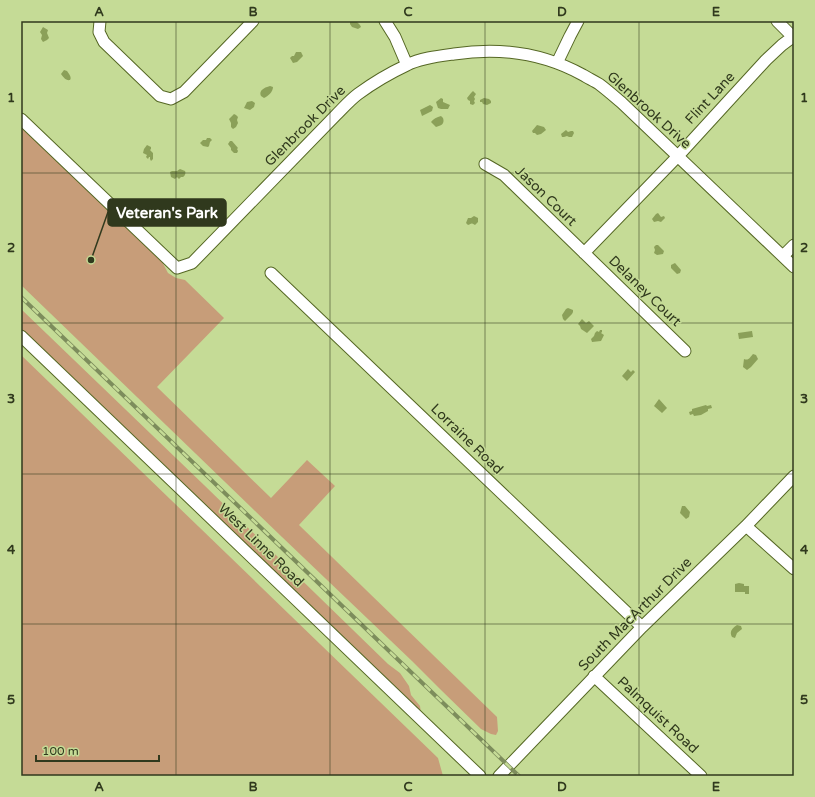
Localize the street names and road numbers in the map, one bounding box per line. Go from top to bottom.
street label: Glenbrook Drive [603,68,695,152]
street label: Flint Lane [682,68,738,128]
street label: Glenbrook Drive [261,82,349,170]
street label: Jason Court [512,162,581,230]
street label: Delaney Court [605,252,685,330]
street label: Lorraine Road [427,400,507,478]
street label: West Linne Road [215,500,307,590]
street label: South MacArthur Drive [575,554,695,674]
street label: Palmquist Road [614,673,702,757]

